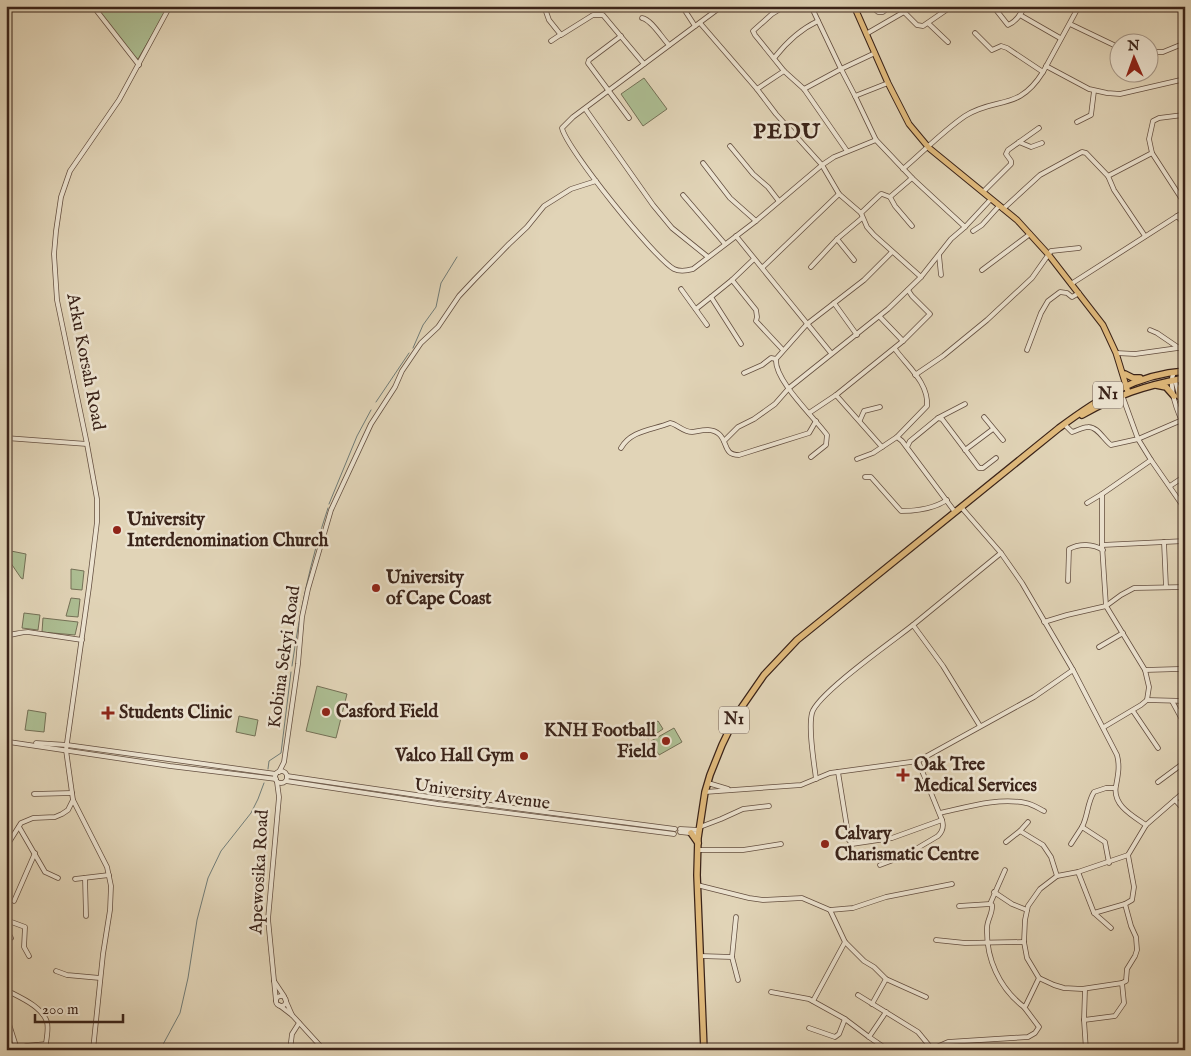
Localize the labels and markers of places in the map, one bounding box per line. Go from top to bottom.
place label: University Interdenomination Church [126,509,329,553]
marker: University Interdenomination Church [111,524,123,536]
place label: University of Cape Coast [385,567,492,611]
marker: University of Cape Coast [370,582,382,594]
place label: Casford Field [336,701,438,724]
place label: Students Clinic [119,702,233,725]
marker: Students Clinic [101,706,115,720]
marker: Casford Field [320,706,332,718]
place label: KNH Football Field [544,720,657,764]
marker: KNH Football Field [660,735,672,747]
place label: Valco Hall Gym [394,745,514,768]
marker: Valco Hall Gym [518,750,530,762]
place label: Oak Tree Medical Services [914,754,1038,798]
marker: Oak Tree Medical Services [896,768,910,782]
place label: Calvary Charismatic Centre [835,823,980,867]
marker: Calvary Charismatic Centre [819,838,831,850]

